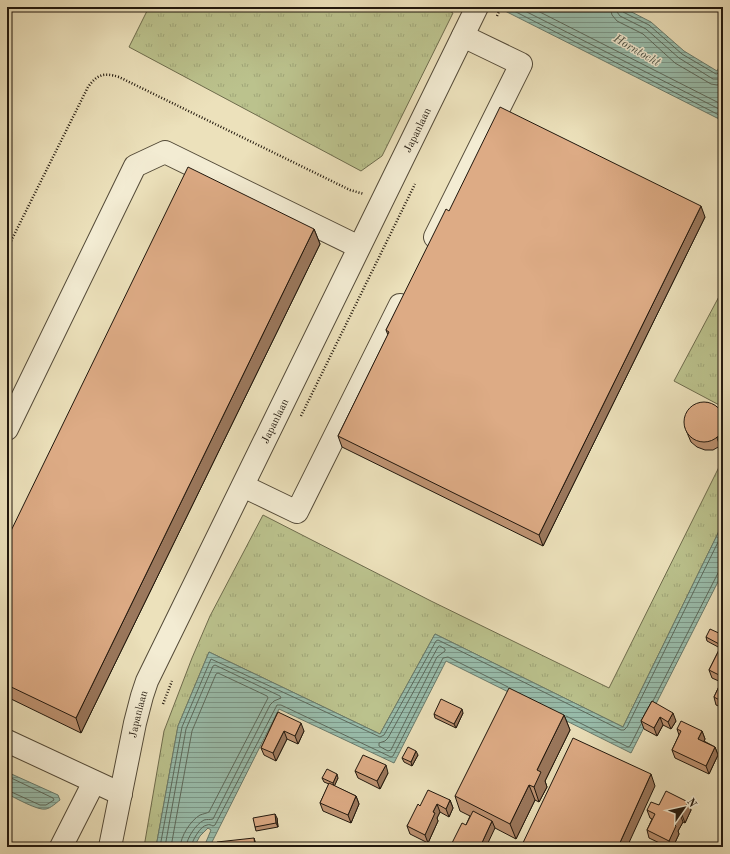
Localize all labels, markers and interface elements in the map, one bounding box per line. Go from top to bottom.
water label: Horntocht [610,32,662,69]
street label: Japanlaan [403,106,434,154]
street label: Japanlaan [260,397,291,445]
street label: Japanlaan [128,689,150,739]
north arrow [664,788,704,828]
text: N [684,797,698,810]

